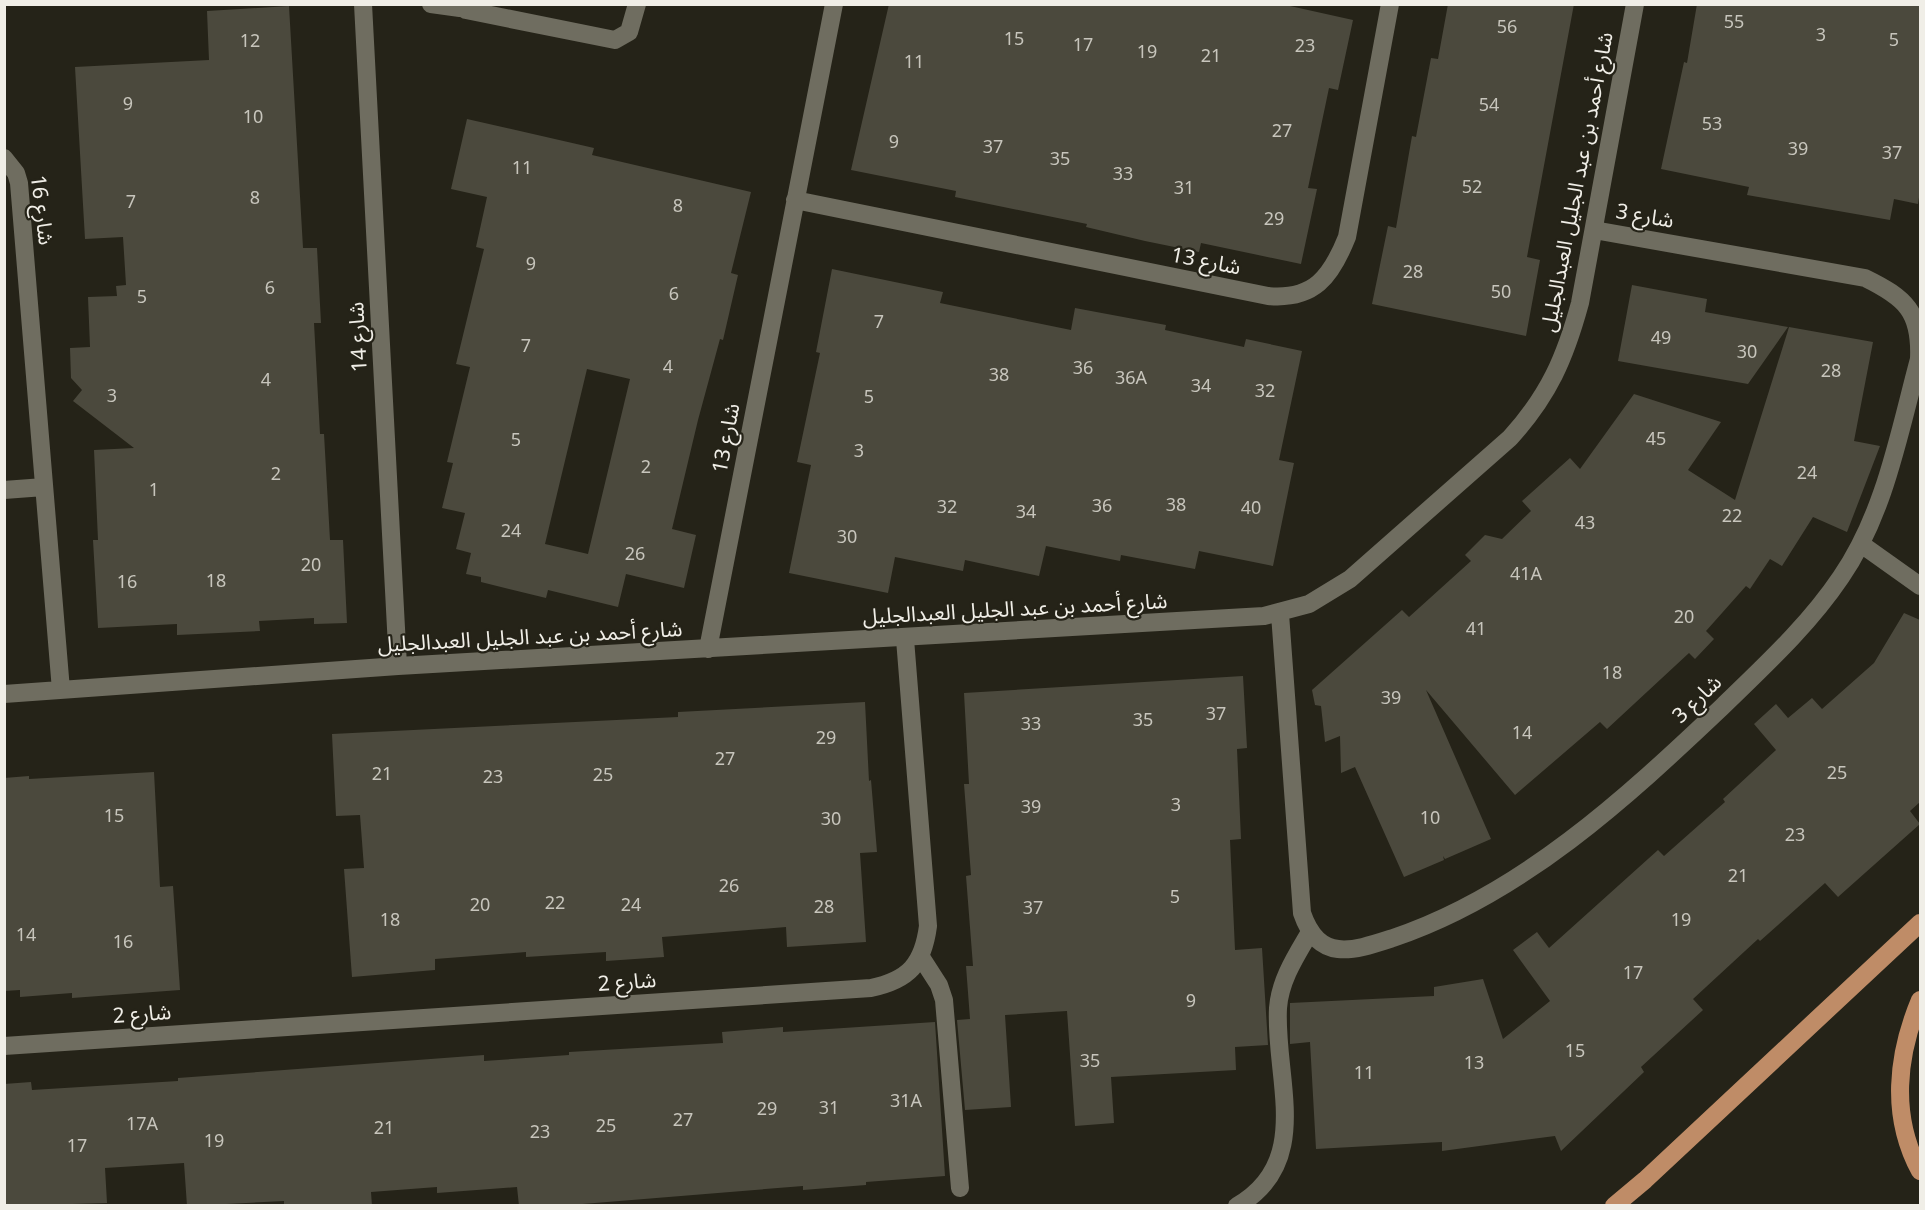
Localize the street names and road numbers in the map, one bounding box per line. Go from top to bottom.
street label: شارع أحمد بن عبد الجليل العبدالجليل [1533,29,1621,335]
street label: شارع 16 [23,173,61,247]
street label: شارع 3 [1614,196,1676,236]
street label: شارع 13 [1169,240,1243,282]
street label: شارع 14 [341,301,375,373]
street label: شارع 13 [705,401,747,475]
street label: شارع أحمد بن عبد الجليل العبدالجليل [862,586,1168,632]
street label: شارع أحمد بن عبد الجليل العبدالجليل [377,614,683,660]
street label: شارع 3 [1666,668,1728,730]
street label: شارع 2 [597,965,657,999]
street label: شارع 2 [112,997,172,1031]

